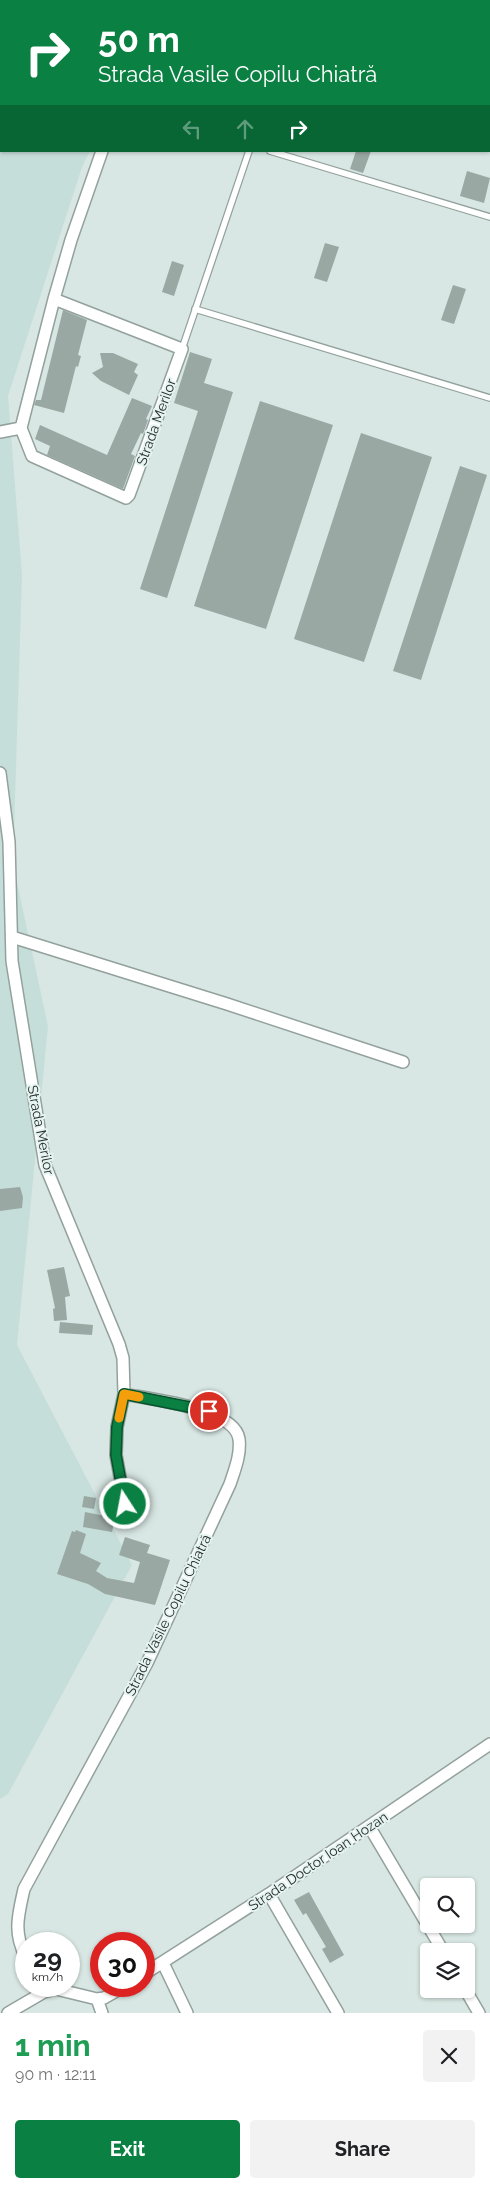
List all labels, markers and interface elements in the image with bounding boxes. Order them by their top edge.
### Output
text: 50 m [98,19,180,60]
icon: right [15,20,80,85]
text: Strada Vasile Copilu Chiatră [98,61,377,87]
icon: left [178,115,206,143]
icon: ahead [231,115,259,143]
icon: right [284,115,312,143]
street label: Strada Merilor [133,376,179,467]
street label: Strada Merilor [24,1084,58,1176]
pin [188,1390,230,1432]
icon: arrive [195,1397,223,1425]
position arrow [98,1477,150,1529]
street label: Strada Vasile Copilu Chiatră [122,1532,214,1698]
street label: Strada Doctor Ioan Hozan [245,1808,391,1914]
map controls [420,1878,475,1998]
button: search [420,1878,475,1933]
speed limit sign: 30 [90,1932,155,1997]
text: 29 [33,1943,62,1973]
button: layers [420,1943,475,1998]
text: km/h [32,1970,63,1984]
text: 1 min [15,2028,91,2063]
button: close [423,2030,475,2082]
text: 90 m · 12:11 [15,2065,96,2084]
button: Exit [15,2120,240,2178]
button: Share [250,2120,475,2178]

